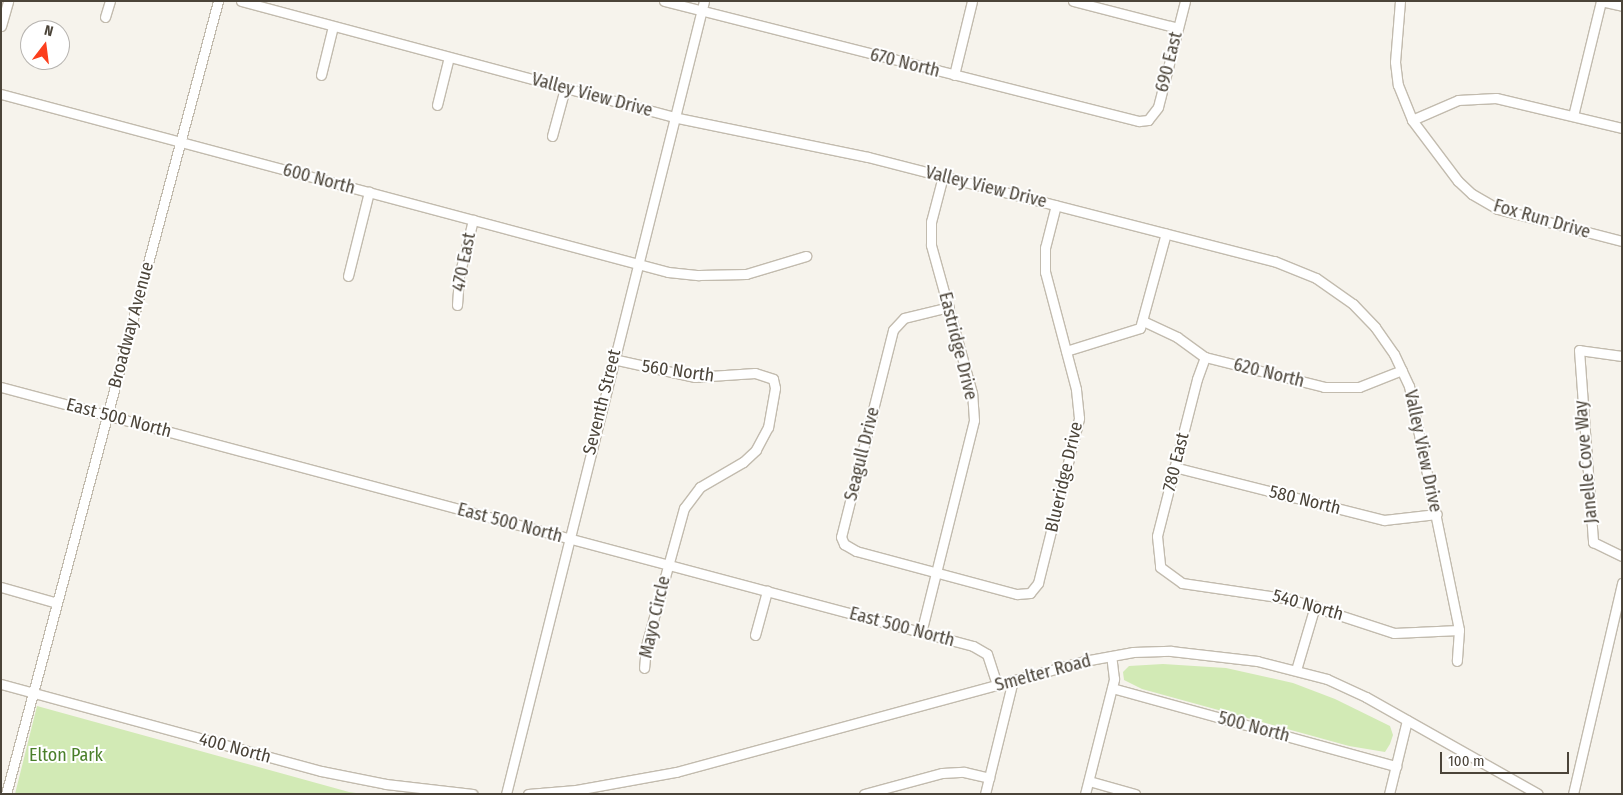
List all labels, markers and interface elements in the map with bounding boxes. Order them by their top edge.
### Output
north arrow [20,20,70,70]
text: N [42,22,55,40]
street label: 690 East [1151,30,1187,94]
street label: 670 North [868,44,942,82]
street label: Valley View Drive [529,68,655,122]
street label: 600 North [280,159,358,199]
street label: Valley View Drive [923,161,1049,213]
street label: Fox Run Drive [1491,195,1593,243]
street label: 470 East [448,231,480,293]
street label: Broadway Avenue [104,259,158,391]
street label: Eastridge Drive [934,290,982,402]
street label: Seventh Street [578,347,626,457]
street label: 620 North [1231,354,1307,392]
street label: 560 North [640,355,716,387]
street label: Valley View Drive [1400,388,1446,514]
street label: East 500 North [64,394,174,442]
street label: Janelle Cove Way [1570,400,1602,524]
street label: Seagull Drive [840,405,884,503]
street label: Blueridge Drive [1041,420,1087,534]
street label: 780 East [1158,430,1194,494]
street label: 580 North [1267,481,1343,519]
street label: East 500 North [455,499,565,547]
street label: Mayo Circle [635,574,675,660]
street label: 540 North [1270,585,1346,625]
street label: East 500 North [847,603,957,651]
street label: Smelter Road [993,650,1093,696]
street label: 500 North [1216,707,1292,747]
street label: 400 North [197,728,273,768]
scale bar [1443,742,1572,774]
park label: Elton Park [29,744,103,766]
text: 100 m [1448,752,1485,770]

